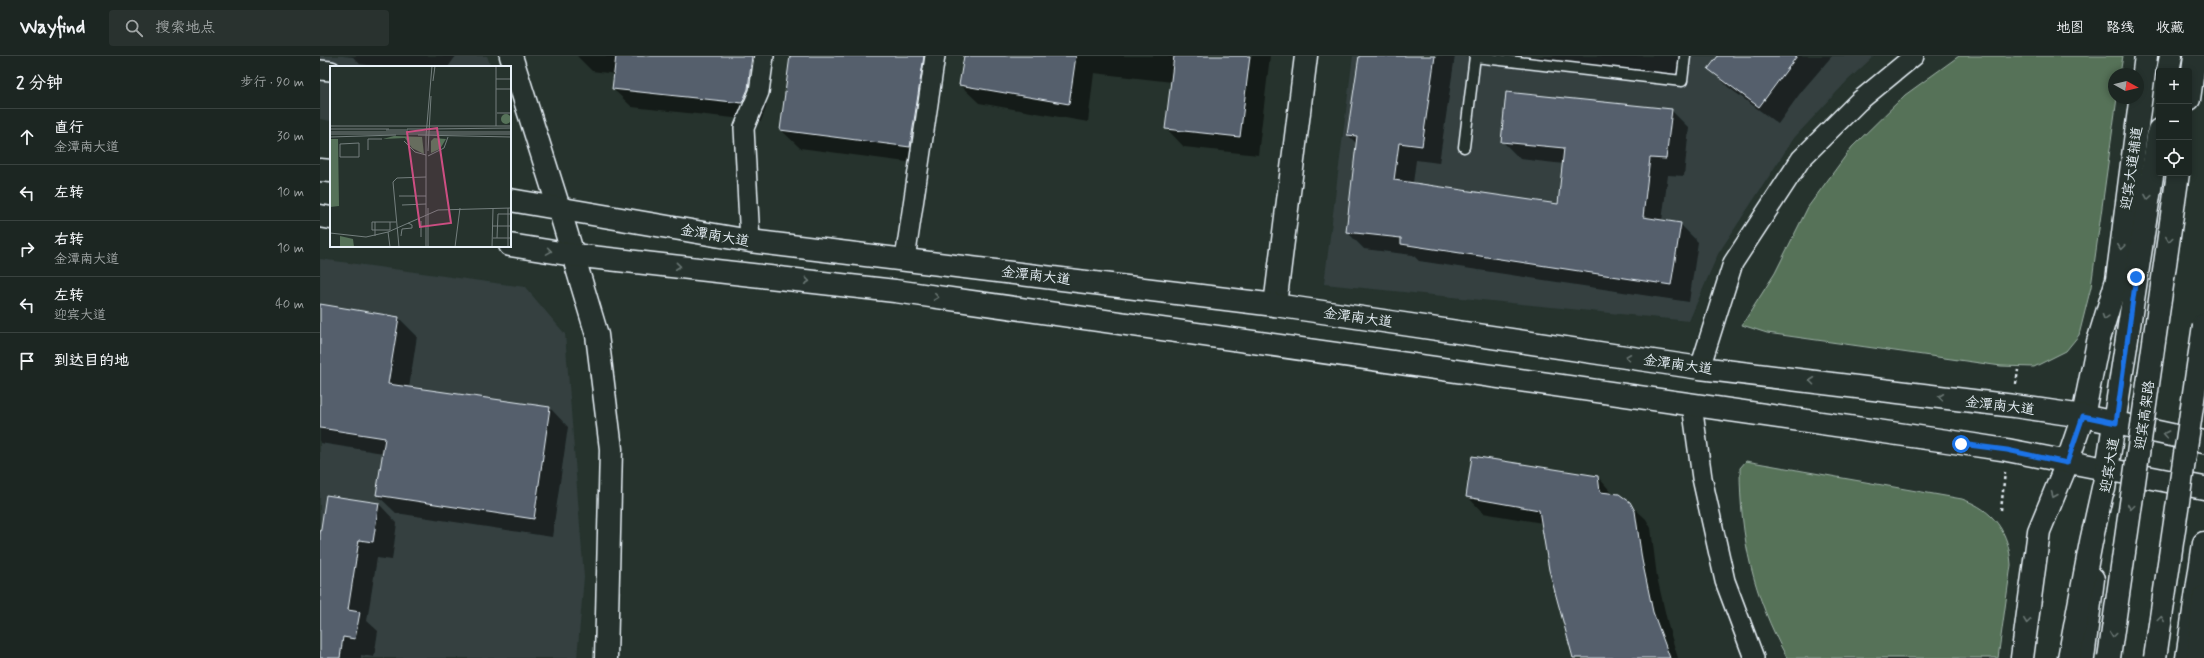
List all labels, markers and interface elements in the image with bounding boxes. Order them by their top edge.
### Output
search box [109,10,389,46]
text: Wayfind [20,15,85,40]
icon: search [123,17,145,39]
text: 搜索地点 [155,18,215,38]
text: 地图 [2056,19,2084,37]
text: 路线 [2106,19,2134,37]
text: 收藏 [2156,19,2184,37]
inset map [330,66,511,247]
north arrow [2108,68,2144,104]
map controls [2156,68,2192,176]
button: + [2156,68,2192,104]
text: 2 分钟 [16,72,63,94]
text: 步行 · 90 m [240,74,304,91]
button: − [2156,104,2192,140]
text: 直行 [54,118,84,138]
street label: 迎宾大道辅道 [2117,125,2147,211]
icon: ahead [16,126,38,148]
text: 30 m [277,128,304,145]
text: 金潭南大道 [54,139,119,156]
button: locate [2156,140,2192,176]
icon: left [16,182,38,204]
text: 左转 [54,183,84,203]
text: 10 m [277,184,304,201]
one-way arrow [2145,193,2153,200]
street label: 金潭南大道 [679,221,751,251]
text: 右转 [54,230,84,250]
one-way arrow [2165,236,2174,242]
icon: right [16,238,38,260]
text: 10 m [277,240,304,257]
one-way arrow [2117,244,2126,250]
one-way arrow [545,246,552,255]
text: 金潭南大道 [54,251,119,268]
one-way arrow [675,262,681,271]
street label: 金潭南大道 [1000,263,1072,289]
route end [2127,268,2145,286]
one-way arrow [804,276,810,285]
text: 左转 [54,286,84,306]
one-way arrow [933,292,939,301]
icon: left [16,294,38,316]
text: 40 m [275,296,304,313]
street label: 金潭南大道 [1322,304,1394,332]
text: 迎宾大道 [54,307,106,324]
one-way arrow [2101,313,2110,320]
icon: arrive [16,350,38,372]
text: 到达目的地 [54,351,129,371]
street label: 金潭南大道 [1642,351,1714,379]
one-way arrow [1625,353,1631,362]
one-way arrow [1809,377,1815,386]
street label: 迎宾高架路 [2131,379,2159,451]
one-way arrow [1938,393,1944,402]
street label: 金潭南大道 [1964,393,2036,419]
one-way arrow [2163,430,2169,438]
route start [1952,435,1970,453]
street label: 迎宾大道 [2097,436,2123,494]
one-way arrow [2050,492,2058,499]
one-way arrow [2127,504,2136,510]
one-way arrow [2156,616,2165,622]
one-way arrow [2023,618,2032,624]
one-way arrow [2109,632,2118,638]

